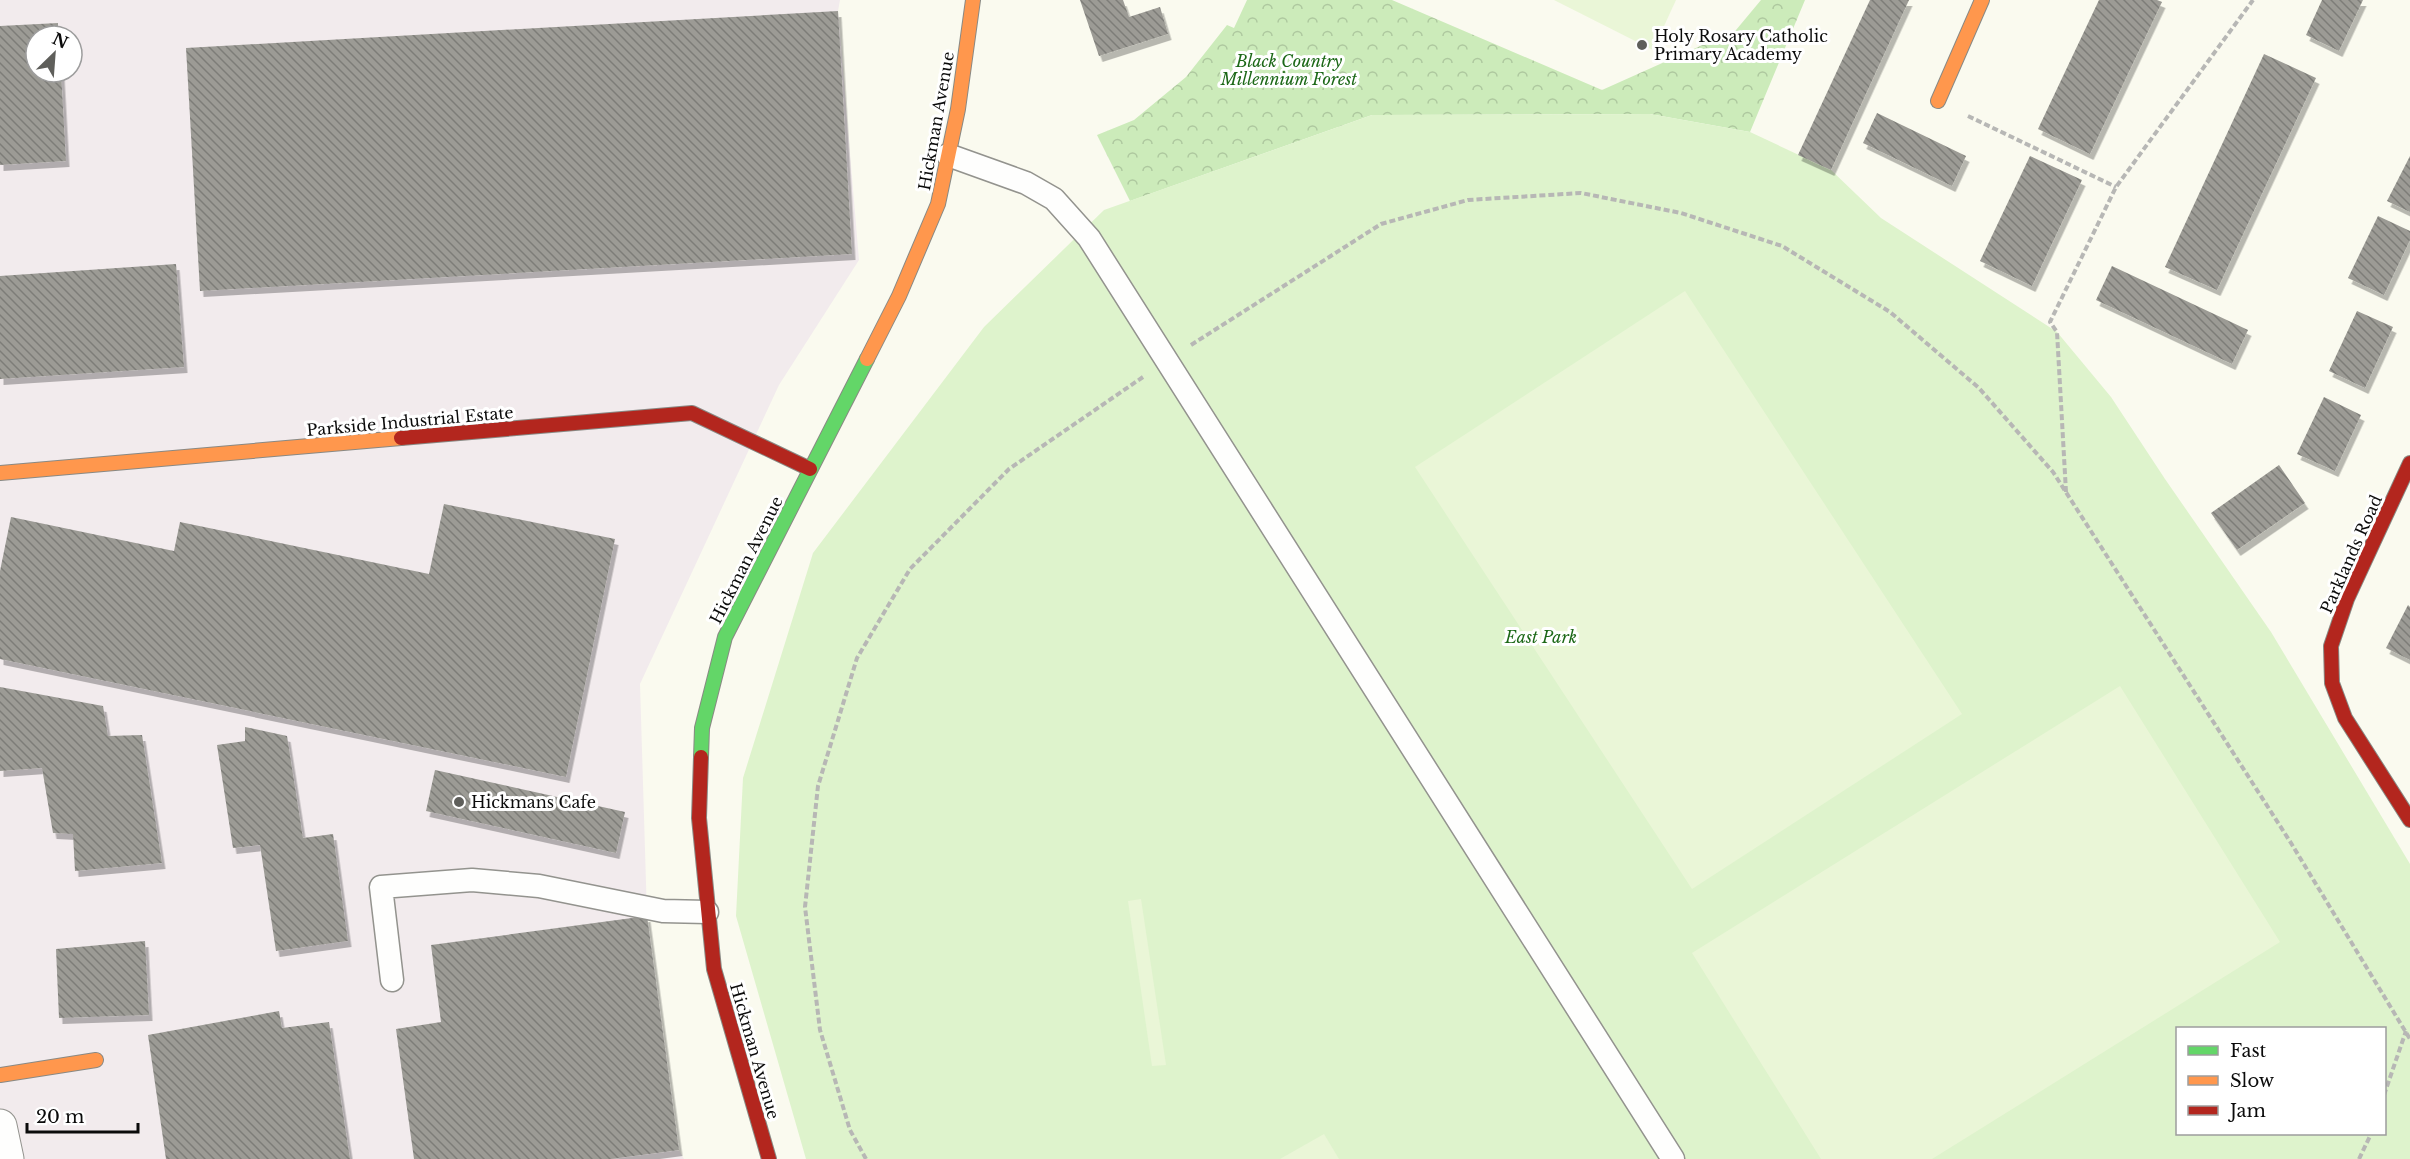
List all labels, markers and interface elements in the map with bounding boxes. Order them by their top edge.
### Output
north arrow [24,24,84,84]
place label: Holy Rosary Catholic Primary Academy [1654,26,1828,64]
text: N [49,28,71,53]
marker: Holy Rosary Catholic Primary Academy [1635,38,1649,52]
street label: Hickman Avenue [914,50,958,192]
park label: Black Country Millennium Forest [1220,51,1357,89]
street label: Parkside Industrial Estate [306,402,514,440]
street label: Parklands Road [2316,492,2386,616]
street label: Hickman Avenue [705,493,787,627]
park label: East Park [1504,627,1577,647]
place label: Hickmans Cafe [471,792,596,812]
marker: Hickmans Cafe [452,795,466,809]
street label: Hickman Avenue [726,981,784,1121]
legend [2176,1027,2386,1135]
text: Fast [2230,1040,2267,1062]
text: Slow [2230,1070,2275,1092]
scale bar [27,1096,138,1134]
text: Jam [2228,1100,2266,1122]
text: 20 m [36,1106,84,1128]

